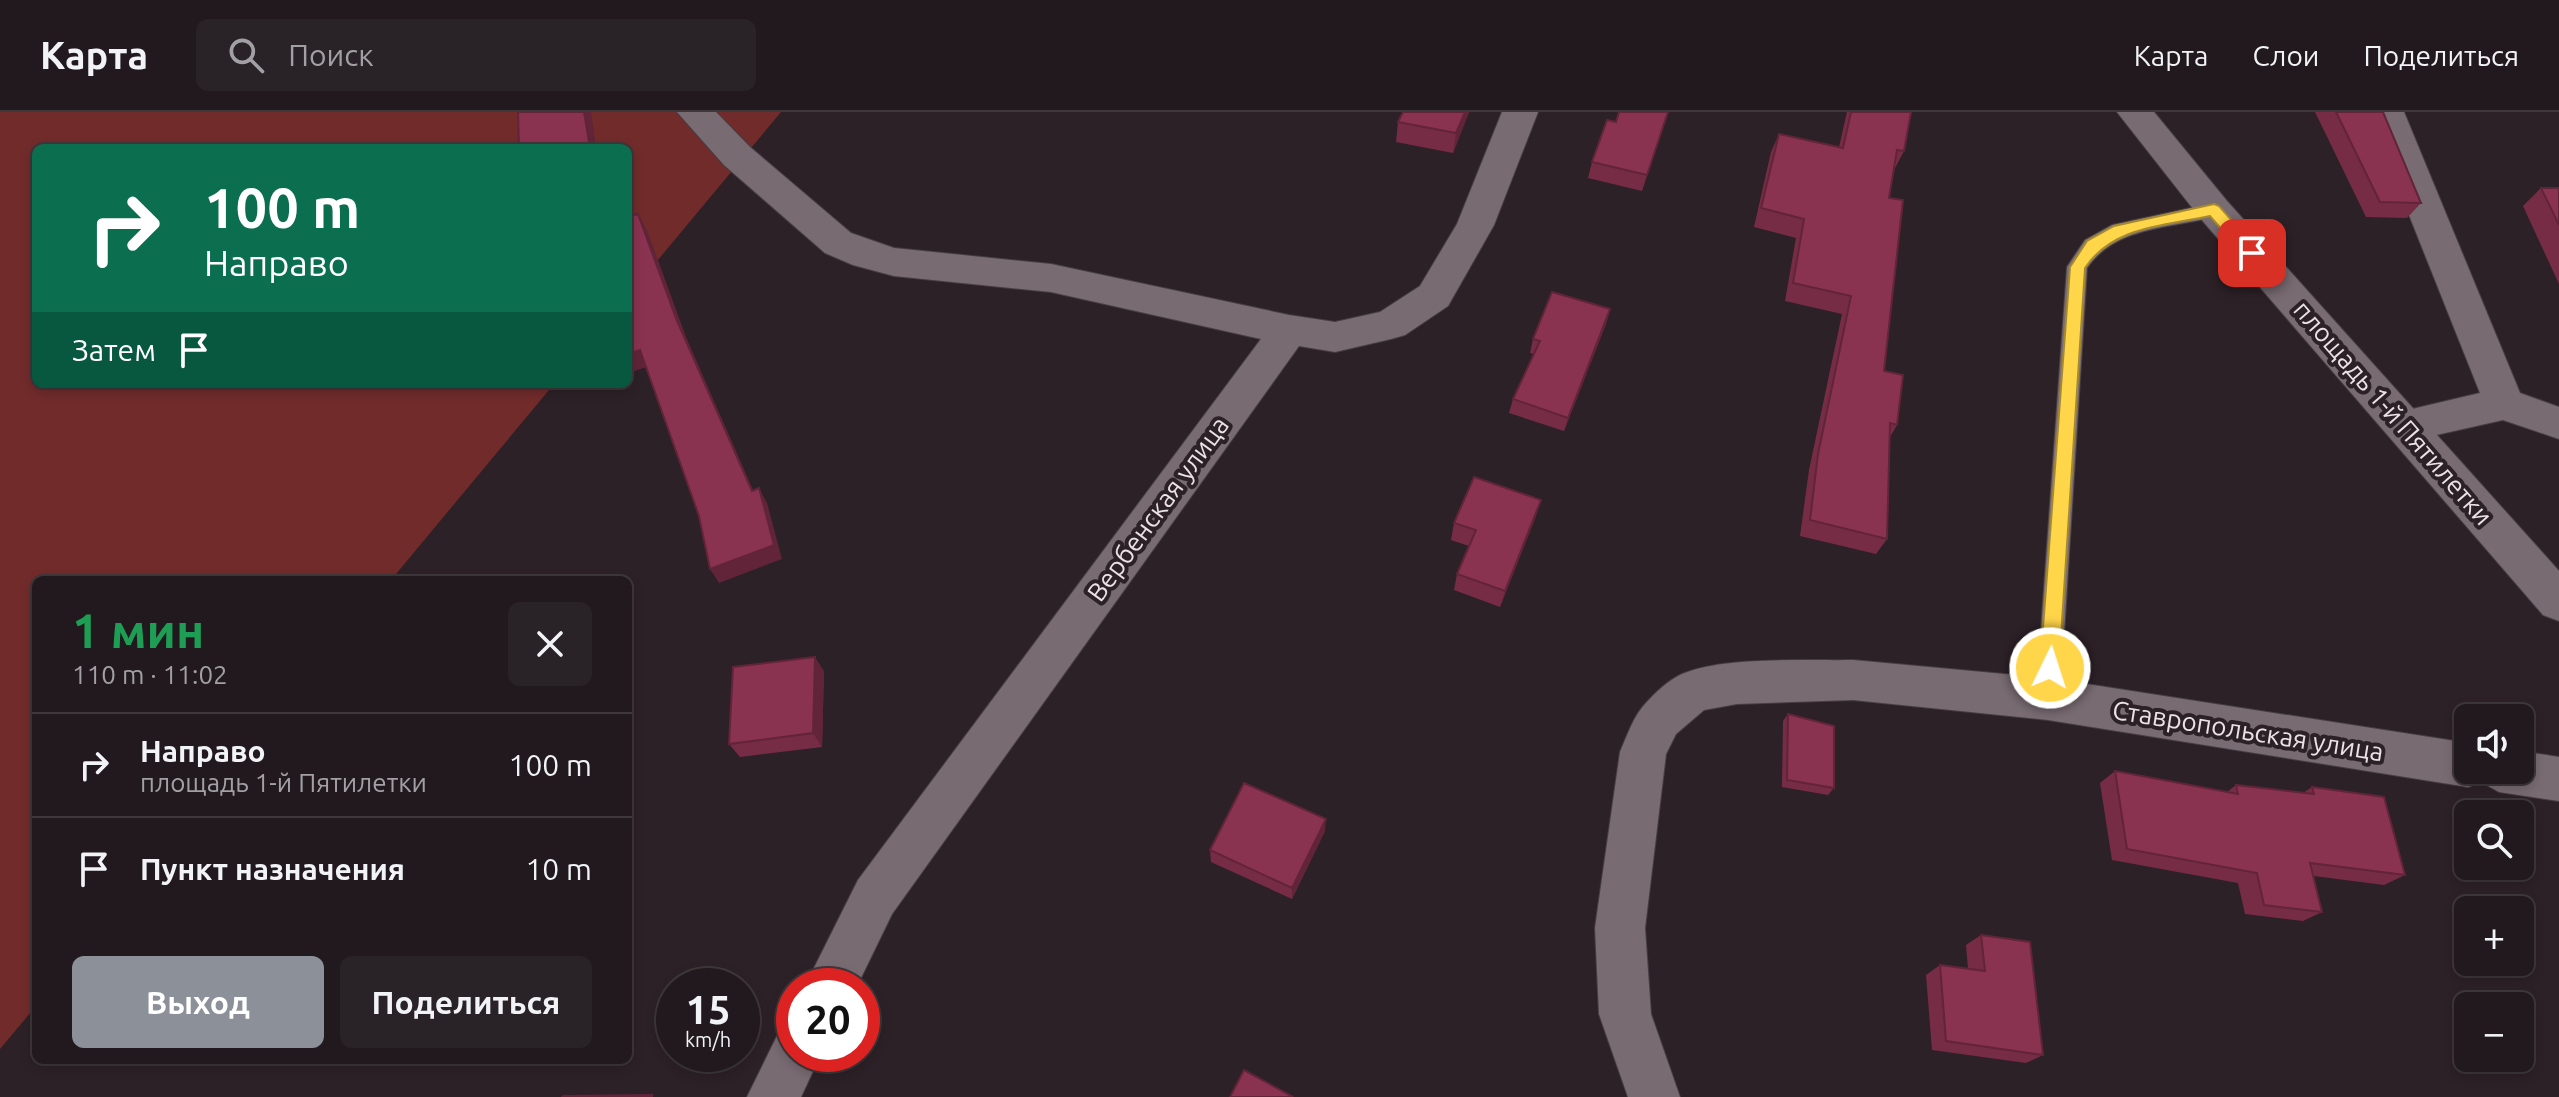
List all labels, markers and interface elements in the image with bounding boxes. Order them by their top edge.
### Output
search box [196,19,756,91]
icon: search [224,33,268,77]
text: Карта [40,34,148,76]
text: Поиск [288,38,374,72]
text: Карта [2134,40,2208,71]
text: Слои [2252,40,2319,71]
text: Поделиться [2363,40,2519,71]
icon: right [72,176,176,280]
text: 100 m [204,176,360,239]
pin [2218,219,2286,287]
icon: arrive [2230,231,2274,275]
text: Направо [204,242,349,283]
street label: площадь 1-й Пятилетки [2288,295,2498,530]
icon: arrive [172,328,216,372]
text: Затем [72,333,156,367]
street label: Вербенская улица [1081,411,1234,607]
button: close [508,602,592,686]
text: 1 мин [72,603,204,657]
position arrow [2008,626,2092,710]
text: 110 m · 11:02 [72,660,228,689]
street label: Ставропольская улица [2111,695,2386,766]
map controls [2454,704,2534,1072]
button: sound [2454,704,2534,784]
text: Направо [140,734,266,768]
icon: right [72,743,116,787]
text: 100 m [508,748,592,782]
text: площадь 1-й Пятилетки [140,768,427,797]
button: search [2454,800,2534,880]
icon: arrive [72,847,116,891]
text: Пункт назначения [140,852,405,886]
text: 10 m [525,852,592,886]
button: + [2454,896,2534,976]
button: Выход [72,956,324,1048]
button: Поделиться [340,956,592,1048]
speed limit sign: 20 [776,968,880,1072]
text: 15 [685,987,731,1032]
button: − [2454,992,2534,1072]
text: km/h [685,1028,731,1051]

